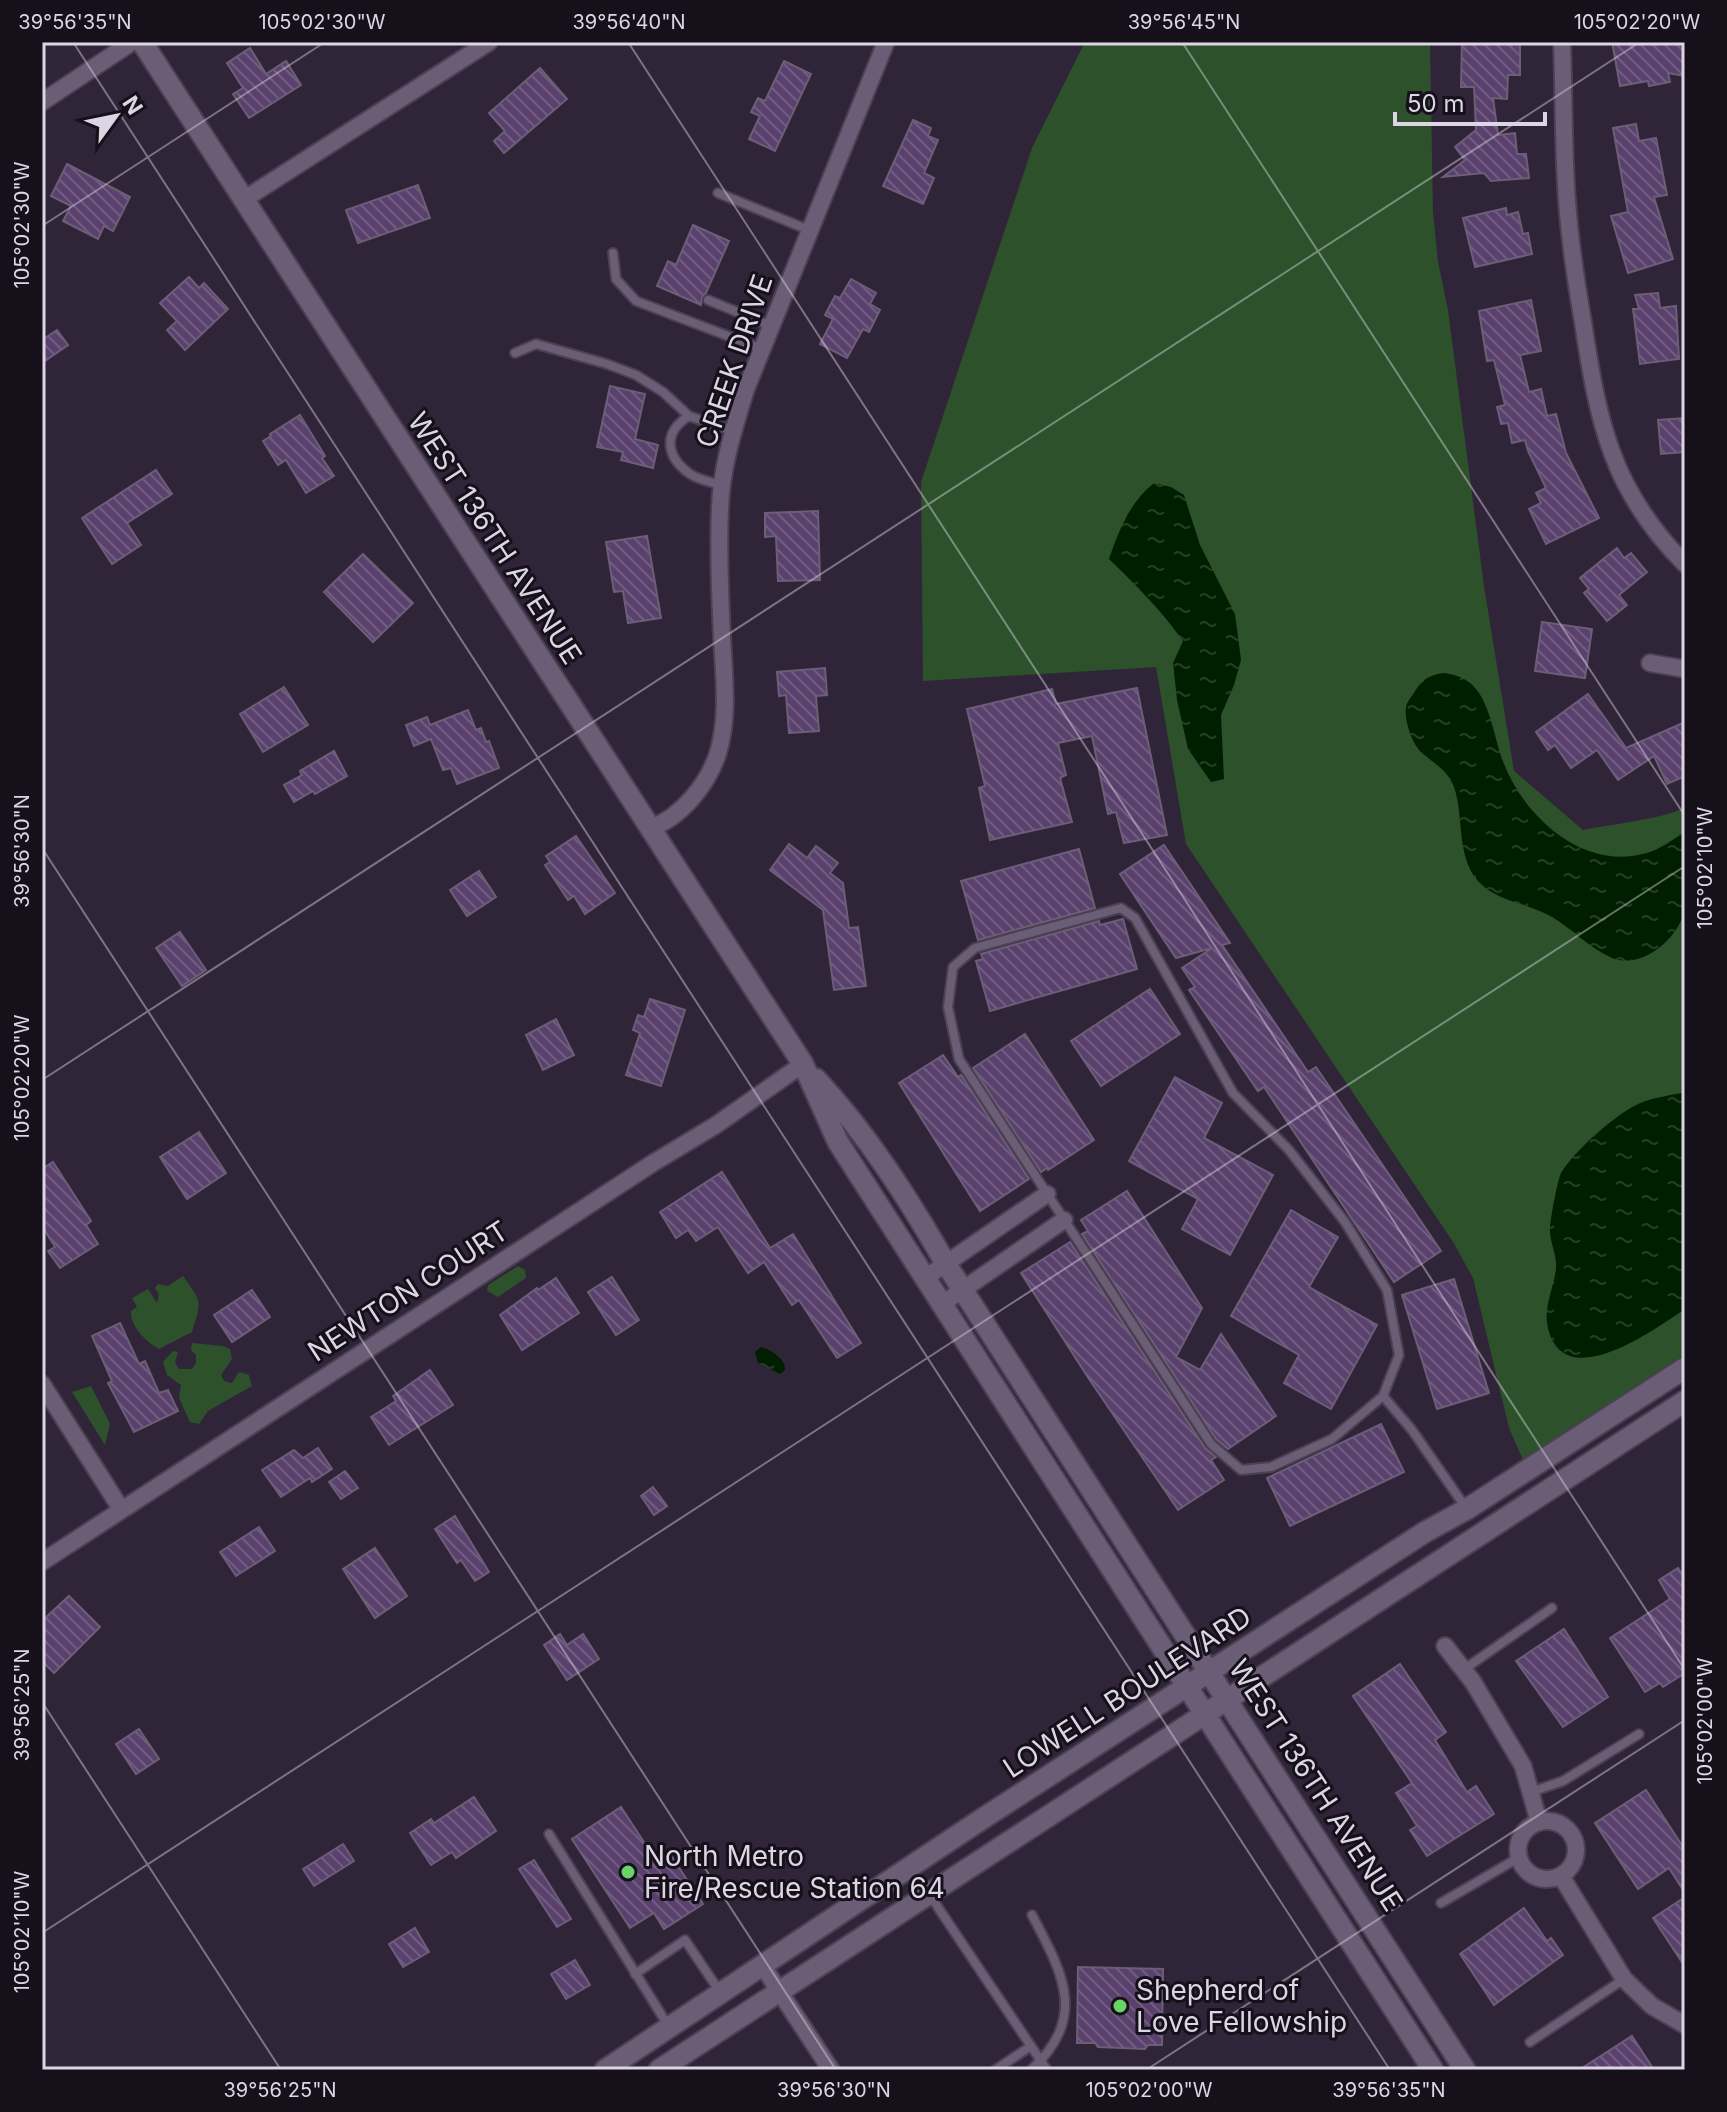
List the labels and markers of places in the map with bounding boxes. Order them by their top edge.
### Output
place label: North Metro Fire/Rescue Station 64 [644,1839,945,1905]
marker: North Metro Fire/Rescue Station 64 [619,1863,637,1881]
place label: Shepherd of Love Fellowship [1136,1973,1347,2039]
marker: Shepherd of Love Fellowship [1111,1997,1129,2015]

